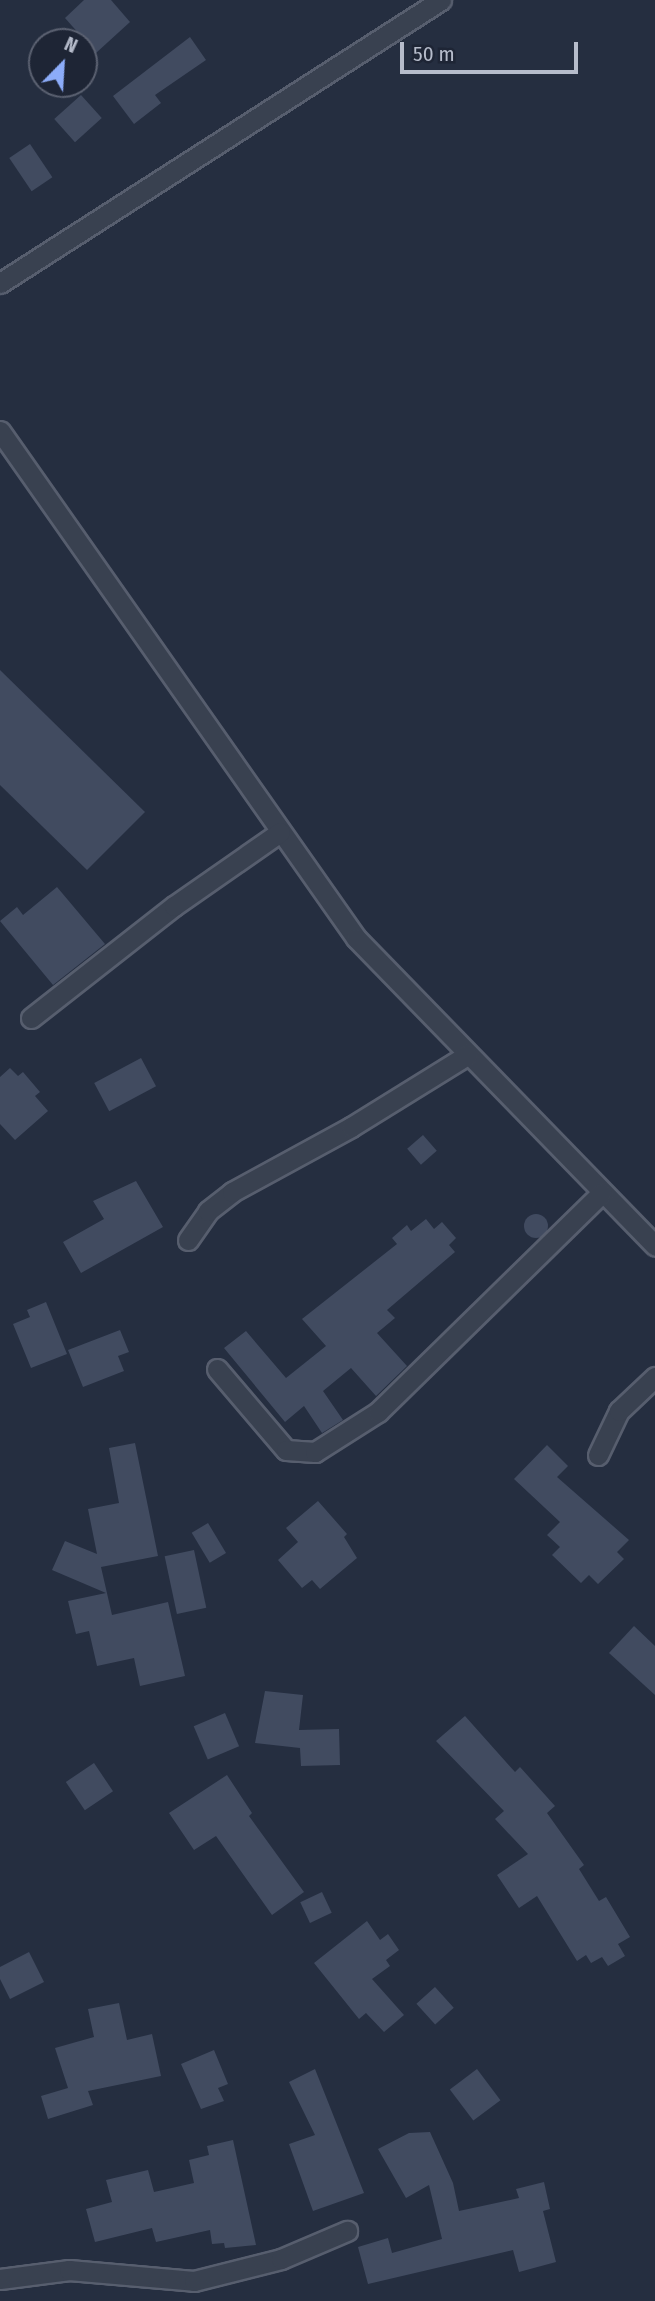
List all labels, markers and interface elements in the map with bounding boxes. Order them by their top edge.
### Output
north arrow [28,28,98,98]
scale bar [403,28,582,72]
text: N [61,32,81,58]
text: 50 m [413,41,455,67]

